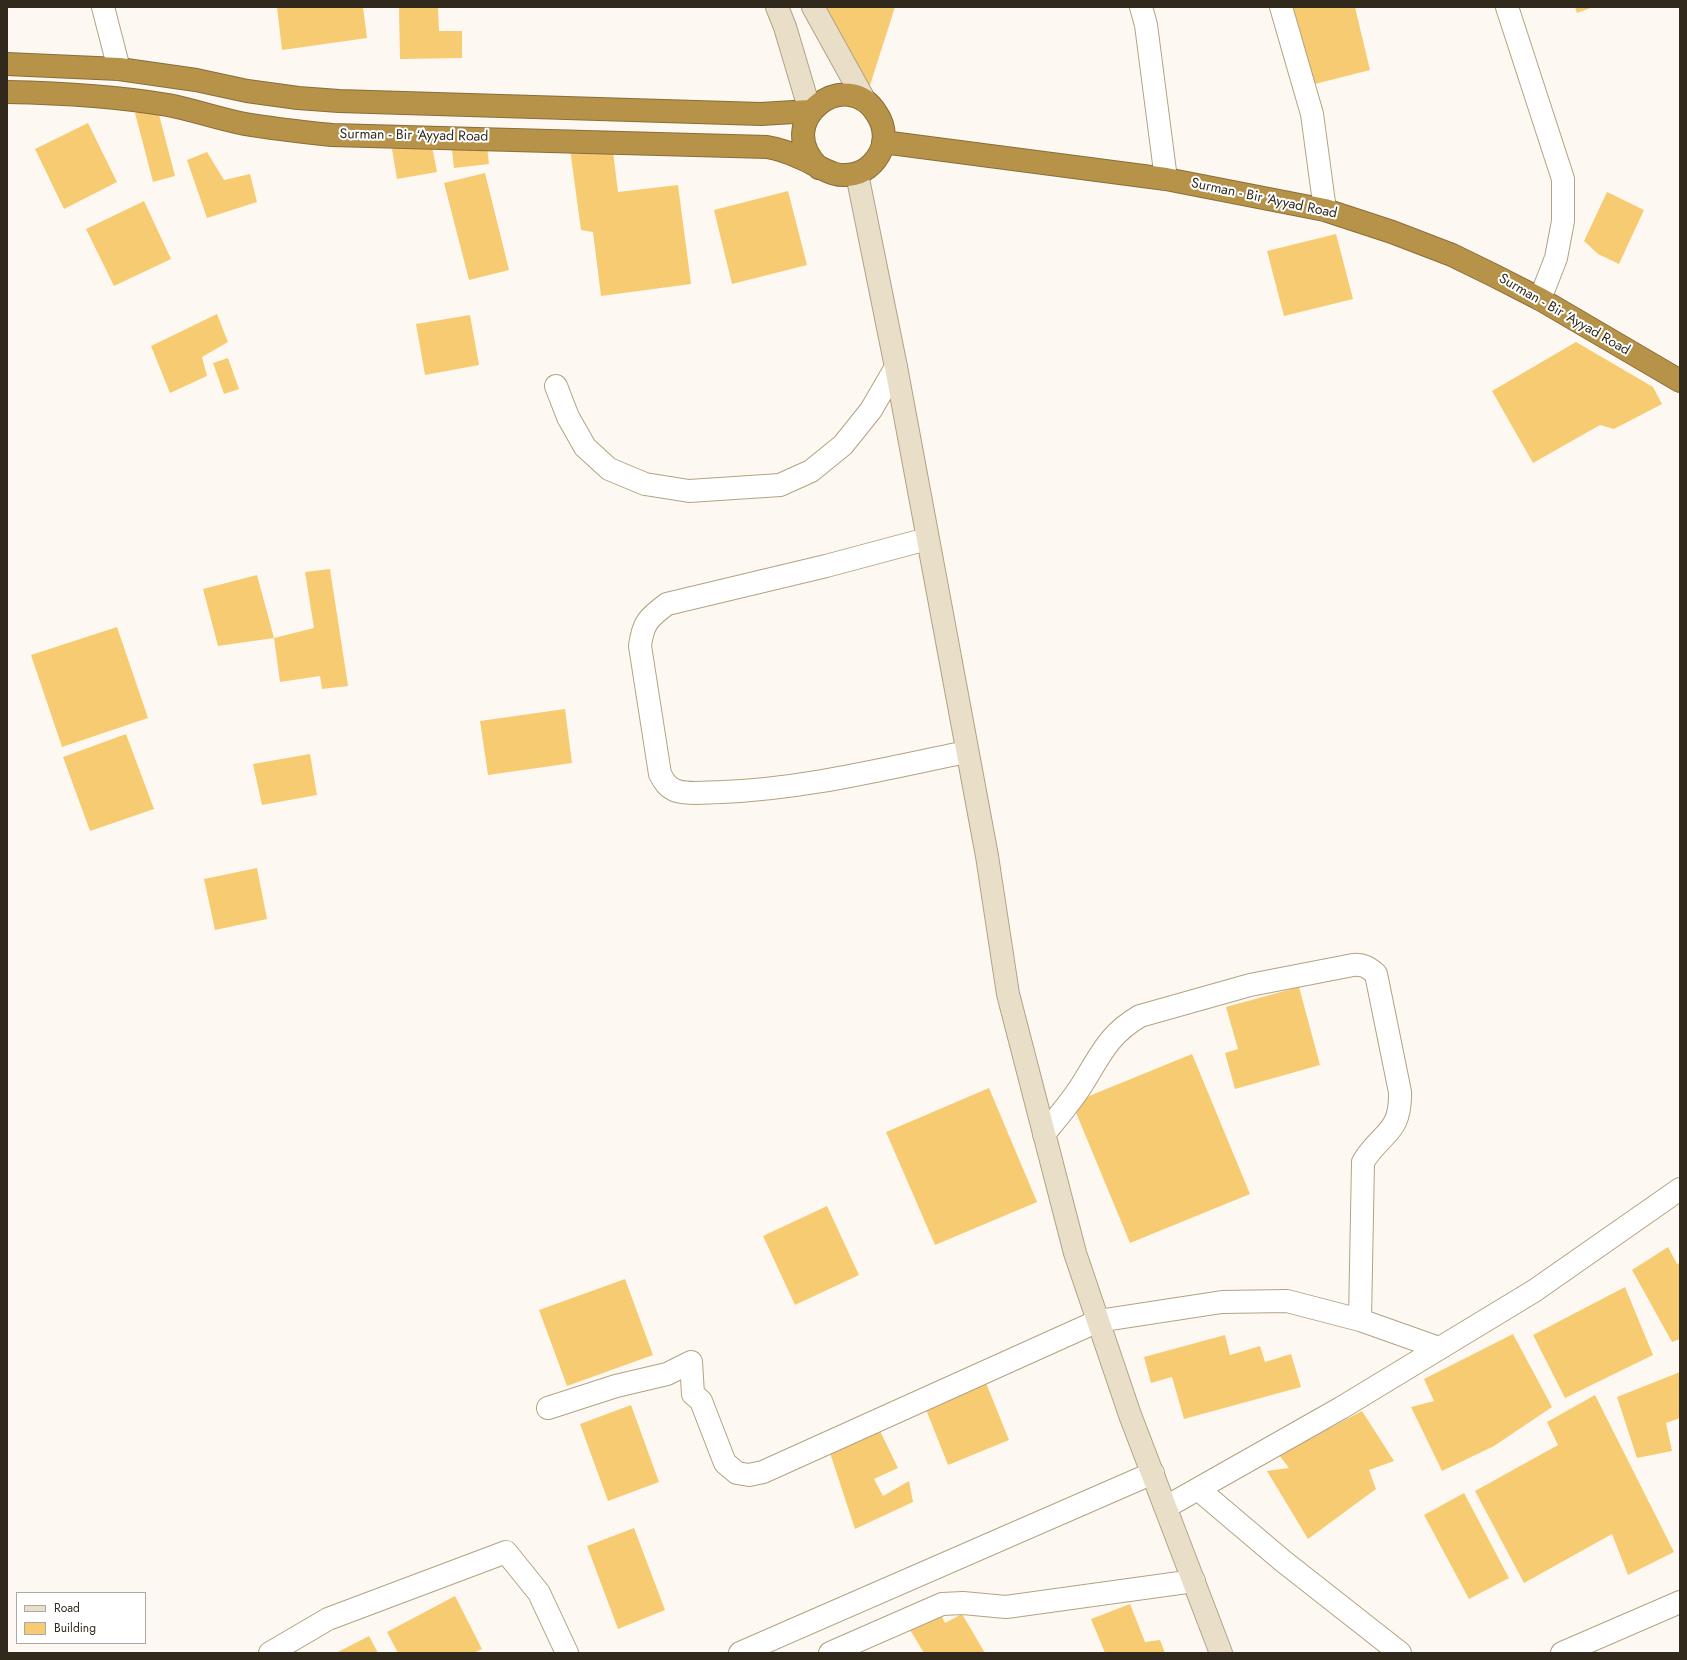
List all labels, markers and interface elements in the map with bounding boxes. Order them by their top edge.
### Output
street label: Surman - Bir ‘Ayyad Road [339,126,489,146]
street label: Surman - Bir ‘Ayyad Road [1189,175,1339,223]
street label: Surman - Bir ‘Ayyad Road [1495,271,1633,359]
legend [16,1592,146,1644]
text: Road [54,1599,80,1617]
text: Building [54,1619,96,1637]

